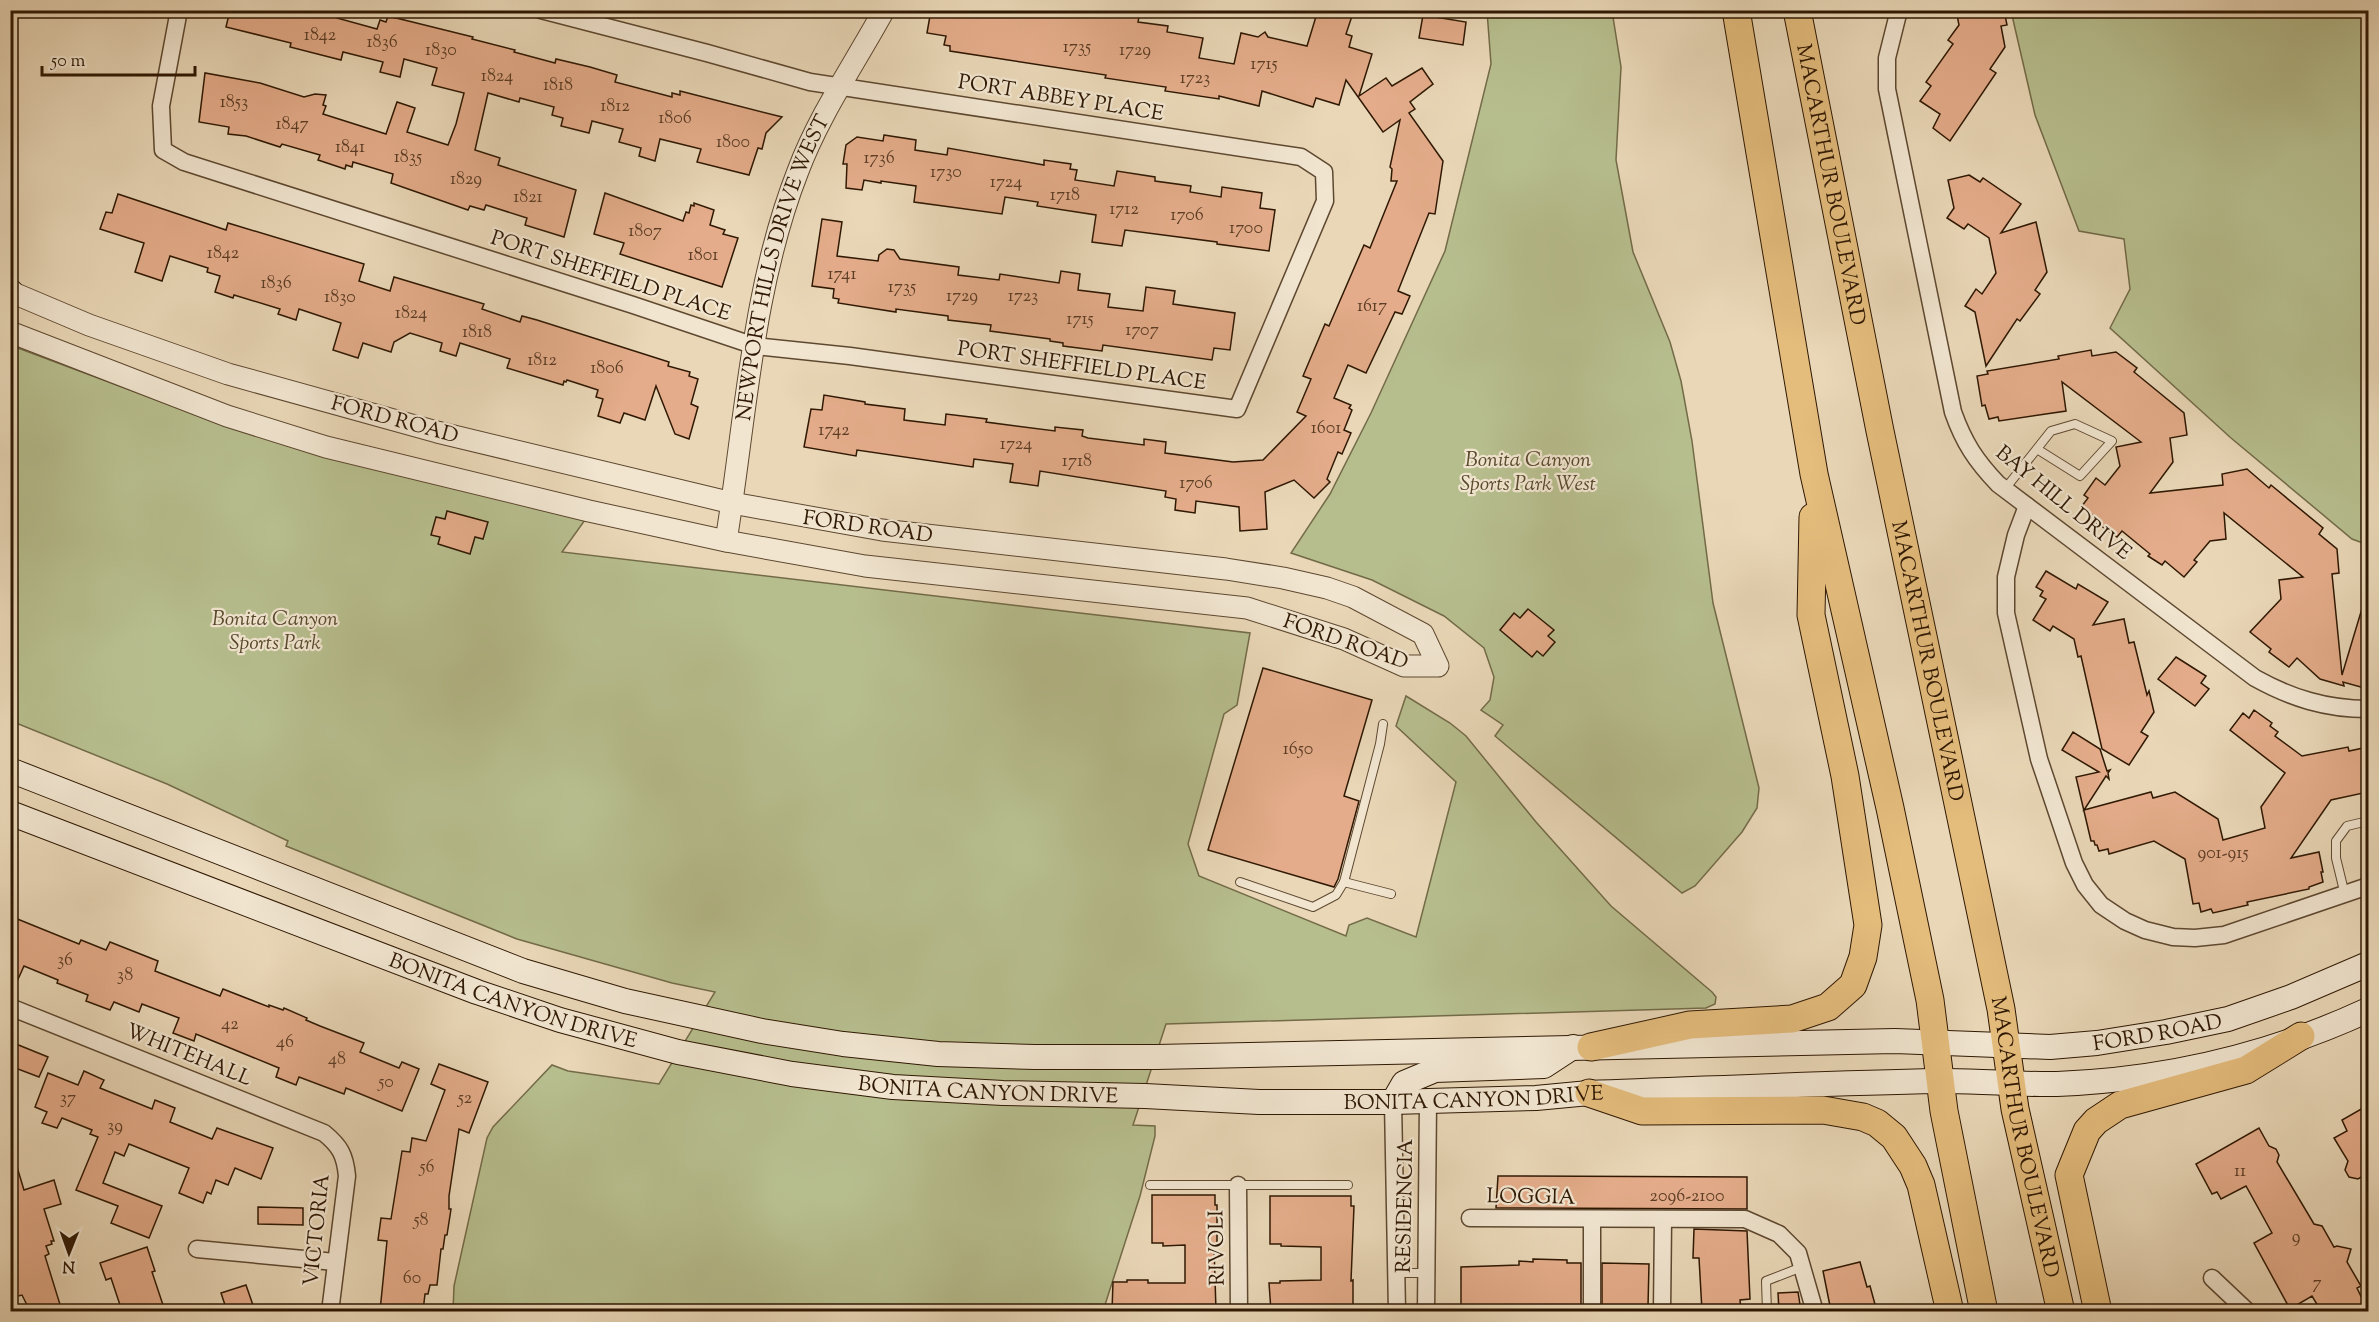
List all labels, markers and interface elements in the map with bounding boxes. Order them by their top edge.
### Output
house number: 1842 [304,23,337,49]
house number: 1836 [366,30,398,56]
house number: 1735 [1063,35,1091,61]
house number: 1830 [425,38,457,64]
house number: 1729 [1119,38,1151,64]
scale bar [42,39,195,77]
street label: MACARTHUR BOULEVARD [1787,42,1872,328]
text: 50 m [50,49,86,75]
house number: 1715 [1250,52,1278,78]
house number: 1824 [481,64,513,90]
house number: 1723 [1180,66,1210,92]
street label: PORT ABBEY PLACE [956,68,1166,130]
house number: 1818 [543,73,573,99]
house number: 1853 [220,90,248,116]
house number: 1812 [600,94,630,120]
house number: 1806 [658,106,692,132]
street label: NEWPORT HILLS DRIVE WEST [730,110,838,423]
house number: 1847 [275,112,309,138]
house number: 1800 [716,130,750,156]
house number: 1841 [335,135,365,161]
house number: 1835 [394,145,422,171]
house number: 1736 [863,146,895,172]
house number: 1730 [930,160,962,186]
house number: 1829 [450,167,482,193]
house number: 1724 [990,170,1022,196]
house number: 1718 [1050,183,1080,209]
house number: 1821 [513,185,543,211]
house number: 1712 [1109,197,1139,223]
house number: 1706 [1170,203,1204,229]
house number: 1700 [1229,216,1263,242]
house number: 1807 [628,219,662,245]
street label: PORT SHEFFIELD PLACE [486,224,735,330]
house number: 1842 [207,241,240,267]
house number: 1801 [688,243,718,269]
house number: 1741 [827,262,857,288]
house number: 1836 [260,271,292,297]
house number: 1735 [888,275,916,301]
house number: 1729 [946,284,978,310]
house number: 1723 [1008,284,1038,310]
house number: 1830 [324,285,356,311]
house number: 1617 [1357,294,1387,320]
house number: 1824 [395,301,427,327]
house number: 1715 [1066,307,1094,333]
house number: 1707 [1125,318,1159,344]
house number: 1818 [462,320,492,346]
street label: PORT SHEFFIELD PLACE [955,335,1208,399]
house number: 1812 [527,348,557,374]
house number: 1806 [590,356,624,382]
street label: FORD ROAD [327,390,462,452]
house number: 1601 [1311,416,1341,442]
house number: 1742 [818,418,850,444]
house number: 1724 [1000,432,1032,458]
street label: BAY HILL DRIVE [1988,439,2138,568]
park label: Bonita Canyon Sports Park West [1460,446,1596,500]
house number: 1718 [1062,449,1092,475]
house number: 1706 [1179,471,1213,497]
street label: FORD ROAD [801,504,935,552]
street label: MACARTHUR BOULEVARD [1882,518,1970,804]
park label: Bonita Canyon Sports Park [212,605,338,659]
street label: FORD ROAD [1279,607,1412,678]
house number: 1650 [1283,737,1313,763]
house number: 901-915 [2197,841,2249,867]
street label: BONITA CANYON DRIVE [384,946,640,1057]
house number: 36 [57,948,73,974]
house number: 38 [117,963,133,989]
street label: MACARTHUR BOULEVARD [1982,994,2066,1281]
street label: FORD ROAD [2091,1008,2225,1060]
house number: 42 [221,1012,239,1038]
street label: WHITEHALL [121,1017,256,1095]
house number: 46 [276,1030,294,1056]
house number: 48 [328,1047,346,1073]
house number: 50 [377,1070,394,1096]
street label: BONITA CANYON DRIVE [856,1070,1119,1112]
street label: BONITA CANYON DRIVE [1344,1079,1604,1119]
house number: 37 [60,1086,76,1112]
house number: 52 [457,1086,473,1112]
house number: 39 [107,1114,123,1140]
street label: RESIDENCIA [1390,1139,1422,1273]
house number: 56 [418,1155,435,1181]
house number: 11 [2234,1159,2246,1185]
street label: VICTORIA [297,1173,339,1288]
street label: LOGGIA [1486,1182,1576,1214]
house number: 2096-2100 [1650,1184,1725,1210]
house number: 58 [412,1208,429,1234]
street label: RIVOLI [1202,1210,1234,1286]
north arrow [39,1223,99,1283]
house number: 9 [2292,1225,2301,1251]
text: N [62,1254,75,1277]
house number: 60 [403,1266,421,1292]
house number: 7 [2312,1271,2322,1297]

